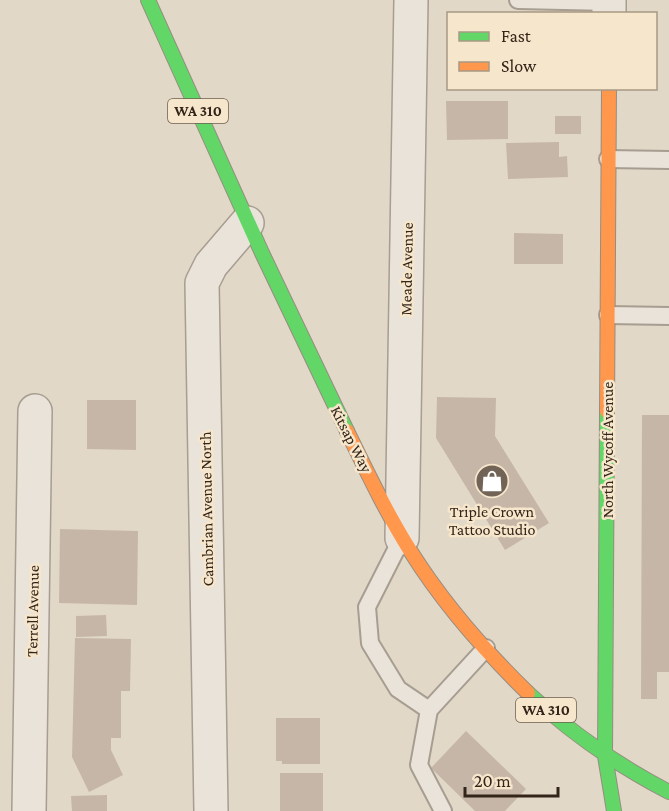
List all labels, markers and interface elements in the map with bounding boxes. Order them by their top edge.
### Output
legend [447,12,657,90]
text: Fast [501,26,532,46]
text: Slow [501,56,537,76]
road number: WA 310 [168,99,228,123]
street label: Meade Avenue [397,222,416,316]
street label: North Wycoff Avenue [599,382,617,518]
street label: Kitsap Way [327,403,376,476]
street label: Cambrian Avenue North [197,431,216,587]
shop icon: Triple Crown Tattoo Studio [474,463,510,499]
place label: Triple Crown Tattoo Studio [449,503,535,538]
street label: Terrell Avenue [23,565,42,657]
road number: WA 310 [516,698,576,722]
scale bar [465,760,558,798]
text: 20 m [474,771,511,791]

